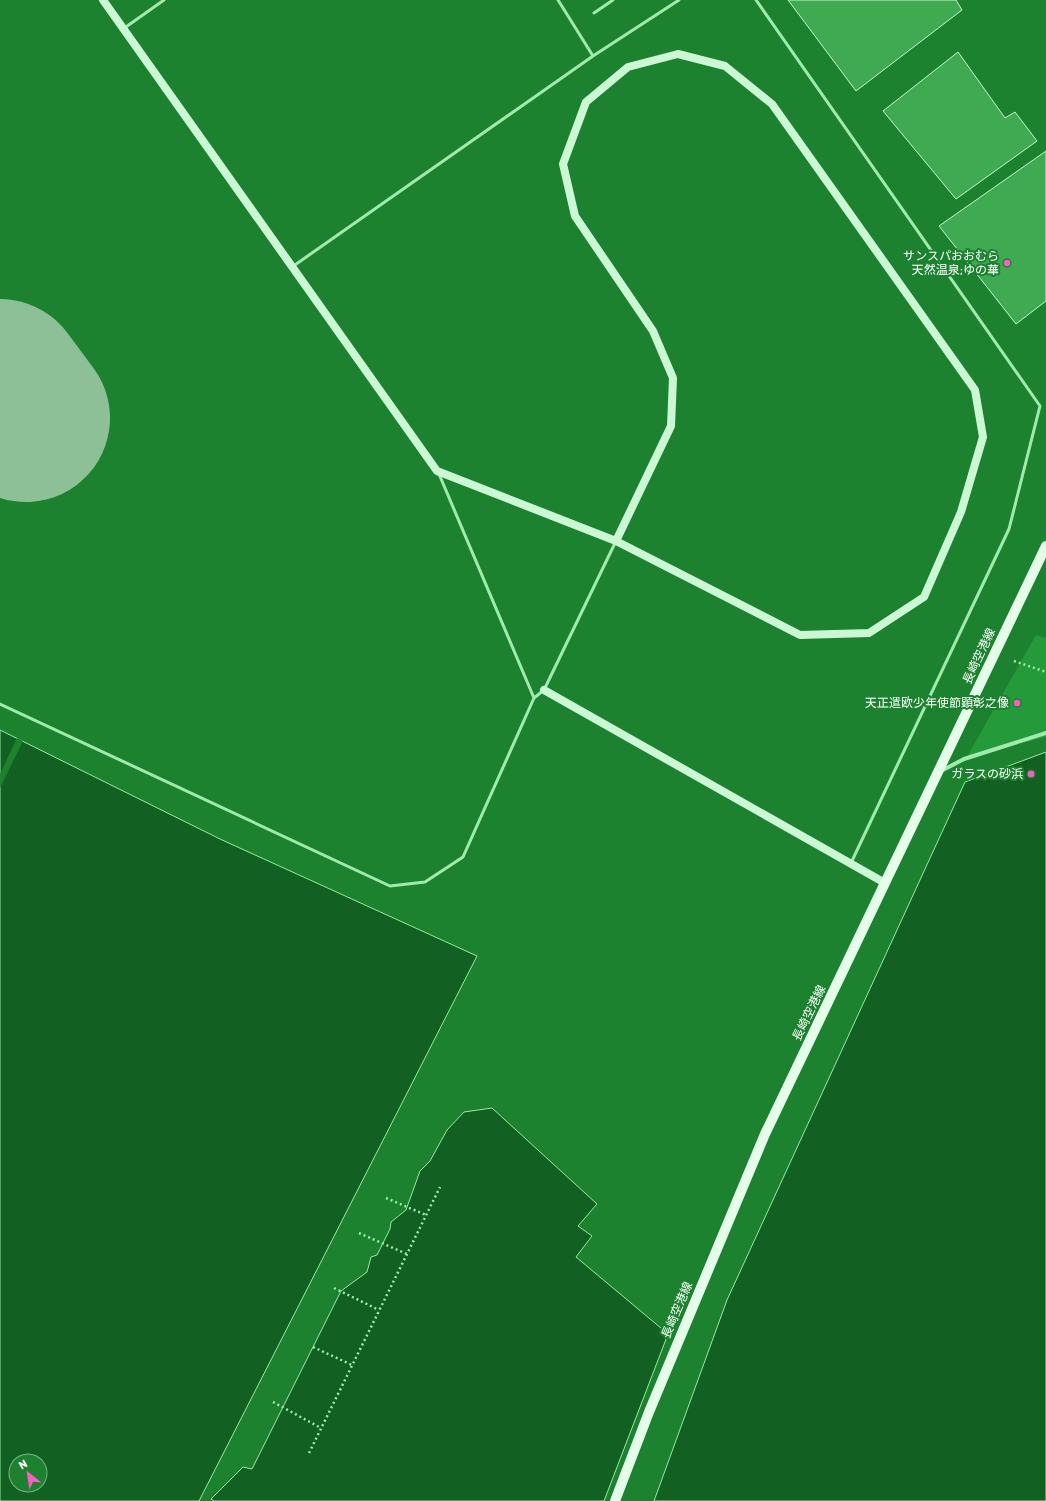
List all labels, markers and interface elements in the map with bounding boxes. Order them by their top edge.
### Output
place label: サンスパおおむら 天然温泉;ゆの華 [903,249,999,277]
marker: サンスパおおむら 天然温泉;ゆの華 [1002,258,1012,268]
street label: 長崎空港線 [960,626,998,686]
place label: 天正遣欧少年使節顕彰之像 [865,696,1009,710]
marker: 天正遣欧少年使節顕彰之像 [1012,698,1022,708]
place label: ガラスの砂浜 [951,767,1023,781]
marker: ガラスの砂浜 [1026,769,1036,779]
street label: 長崎空港線 [790,983,828,1043]
street label: 長崎空港線 [659,1280,695,1340]
north arrow [8,1453,48,1493]
text: N [17,1457,30,1472]

